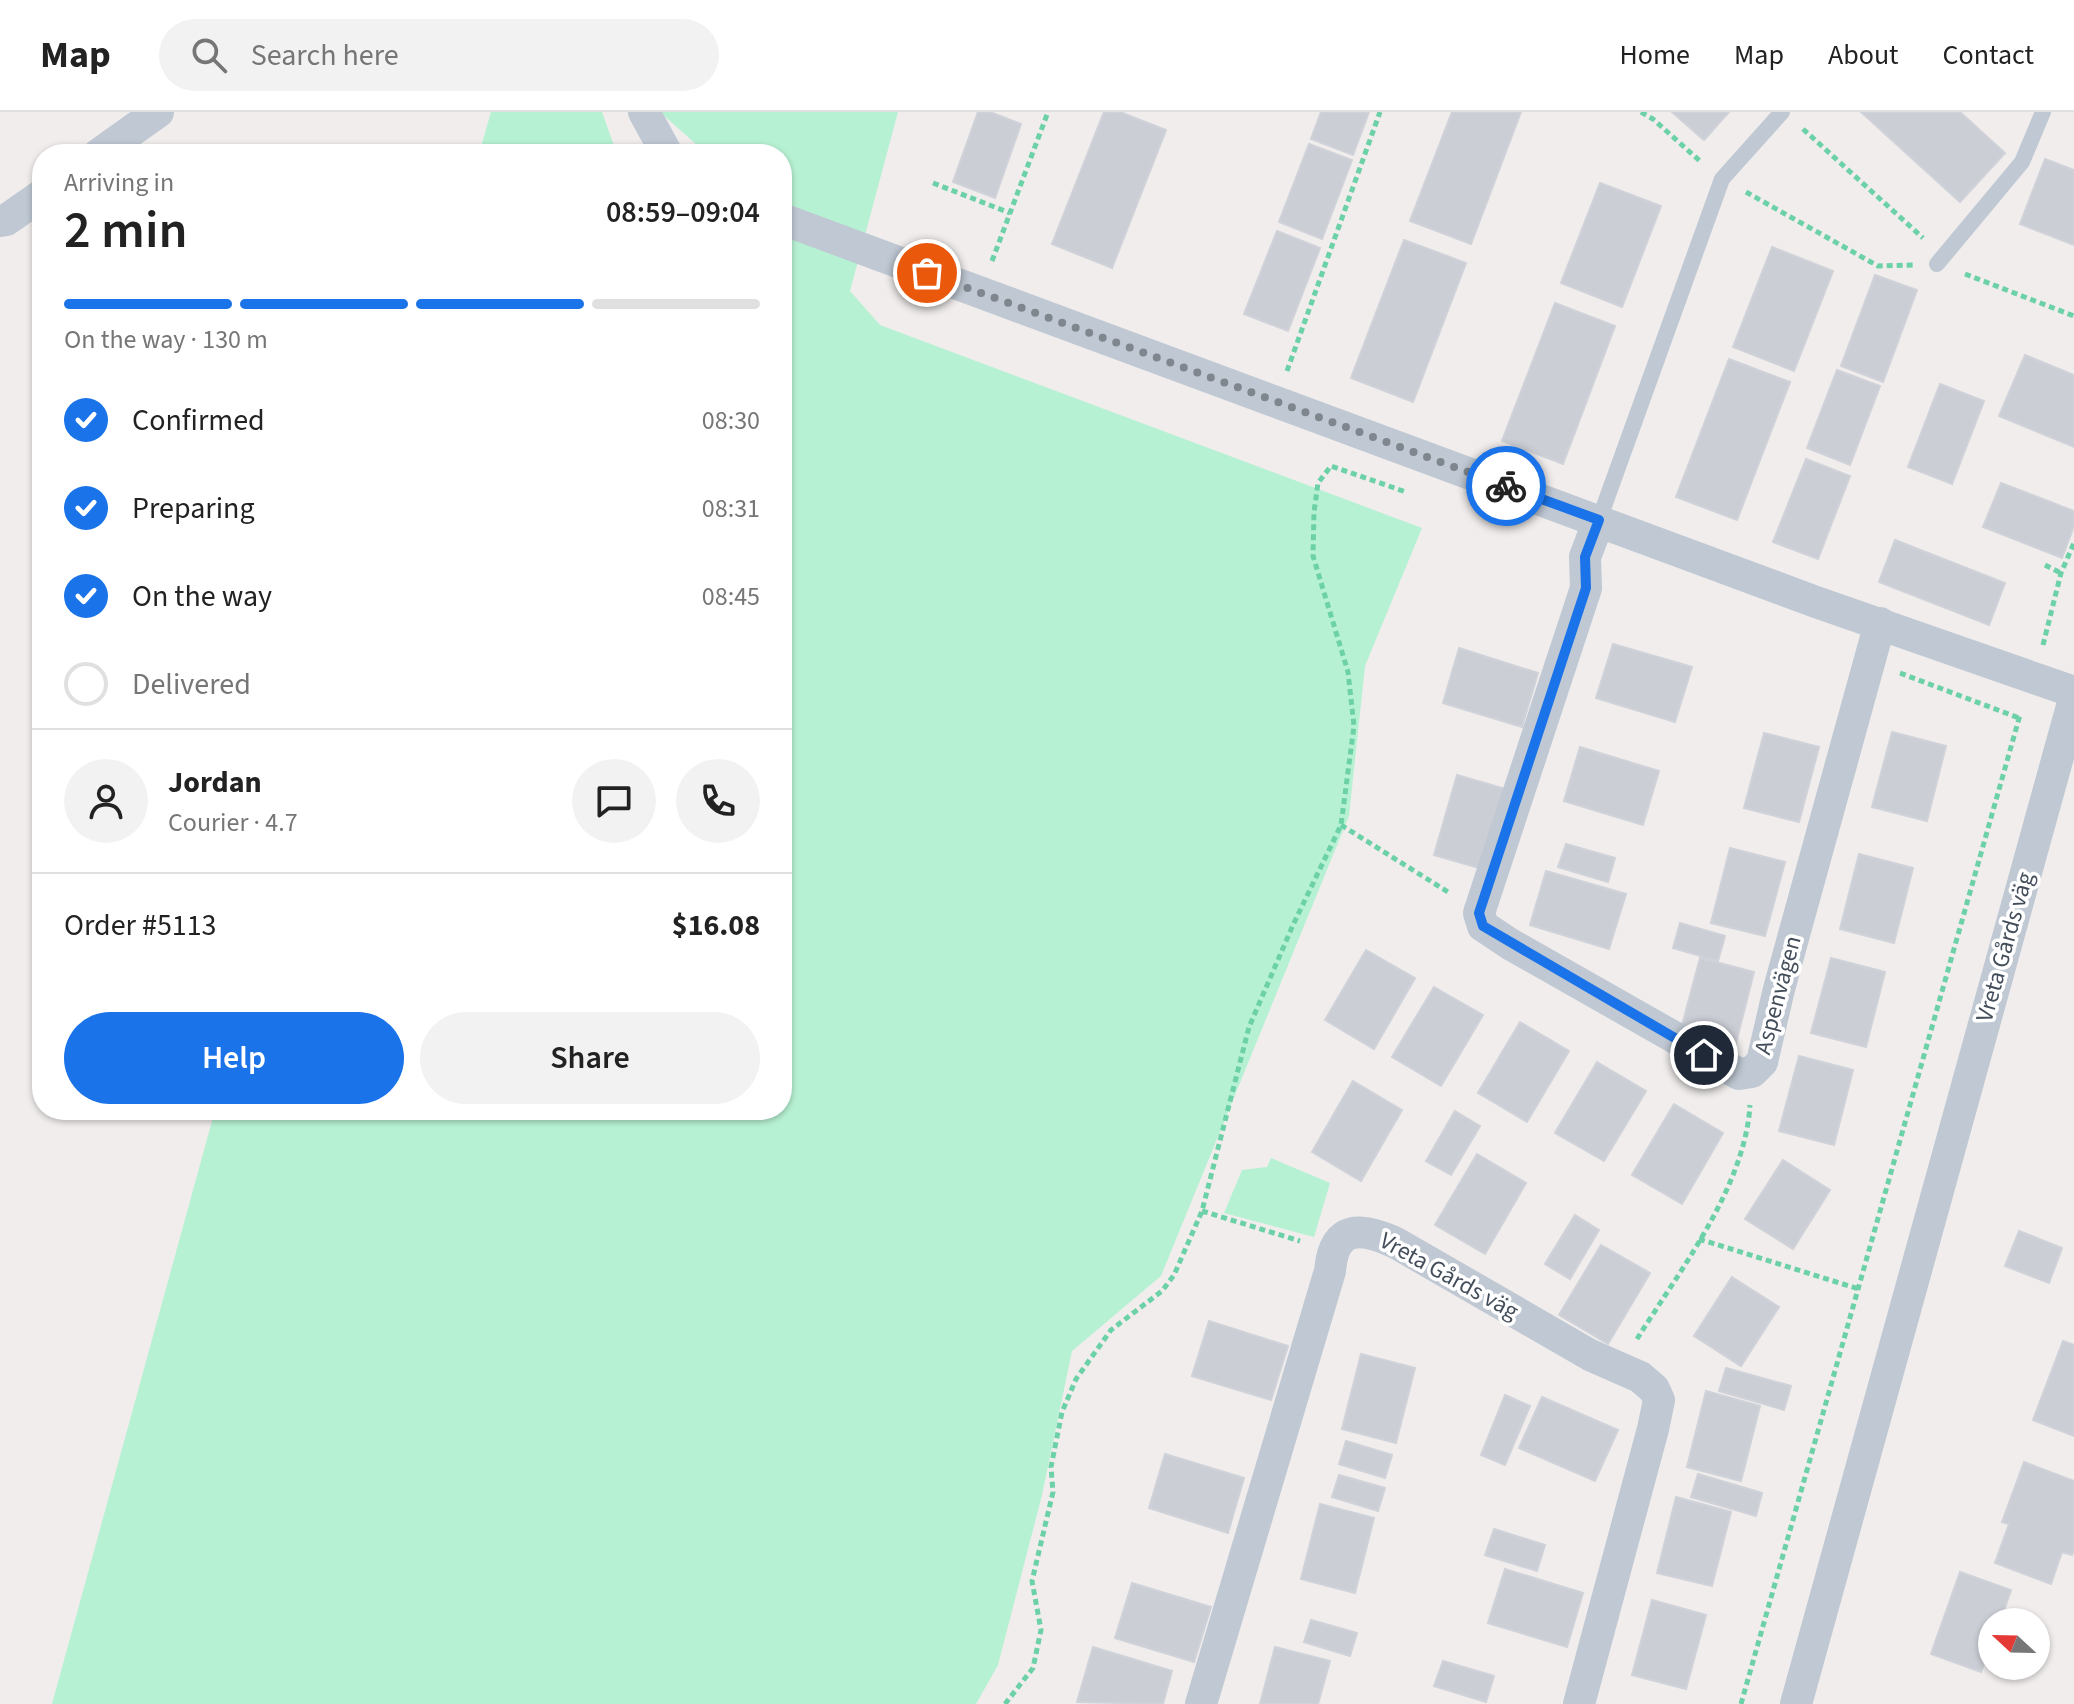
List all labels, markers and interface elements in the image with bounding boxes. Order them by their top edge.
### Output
search box [159,19,719,91]
text: Map [40,28,111,82]
icon: search [187,33,231,77]
text: Search here [251,34,399,77]
text: Home [1619,35,1690,75]
text: Map [1734,35,1784,75]
text: About [1828,35,1899,75]
text: Contact [1943,35,2034,75]
text: Arriving in [64,164,174,201]
text: 08:59–09:04 [606,191,760,234]
text: 2 min [64,194,188,268]
pin [893,239,961,307]
icon: bag [905,251,949,295]
text: On the way · 130 m [64,321,268,358]
icon: check [64,398,108,442]
text: Confirmed [132,399,265,442]
text: 08:30 [702,402,760,439]
courier [1466,446,1546,526]
icon: bike [1484,464,1528,508]
icon: check [64,486,108,530]
text: Preparing [132,487,255,530]
text: 08:31 [702,490,760,527]
icon: check [64,574,108,618]
text: On the way [132,575,272,618]
text: 08:45 [702,578,760,615]
text: Delivered [132,663,251,706]
button: person [64,759,148,843]
button: chat [572,759,656,843]
button: phone [676,759,760,843]
text: Jordan [168,761,262,804]
text: Courier · 4.7 [168,804,298,841]
street label: Vreta Gårds väg [1967,868,2043,1026]
text: Order #5113 [64,904,217,947]
text: $16.08 [672,904,760,947]
street label: Aspenvägen [1745,932,1811,1058]
button: Help [64,1012,404,1104]
button: Share [420,1012,760,1104]
pin [1670,1021,1738,1089]
icon: home [1682,1033,1726,1077]
street label: Vreta Gårds väg [1373,1223,1525,1329]
north arrow [1978,1608,2050,1680]
map controls [1978,1608,2050,1680]

